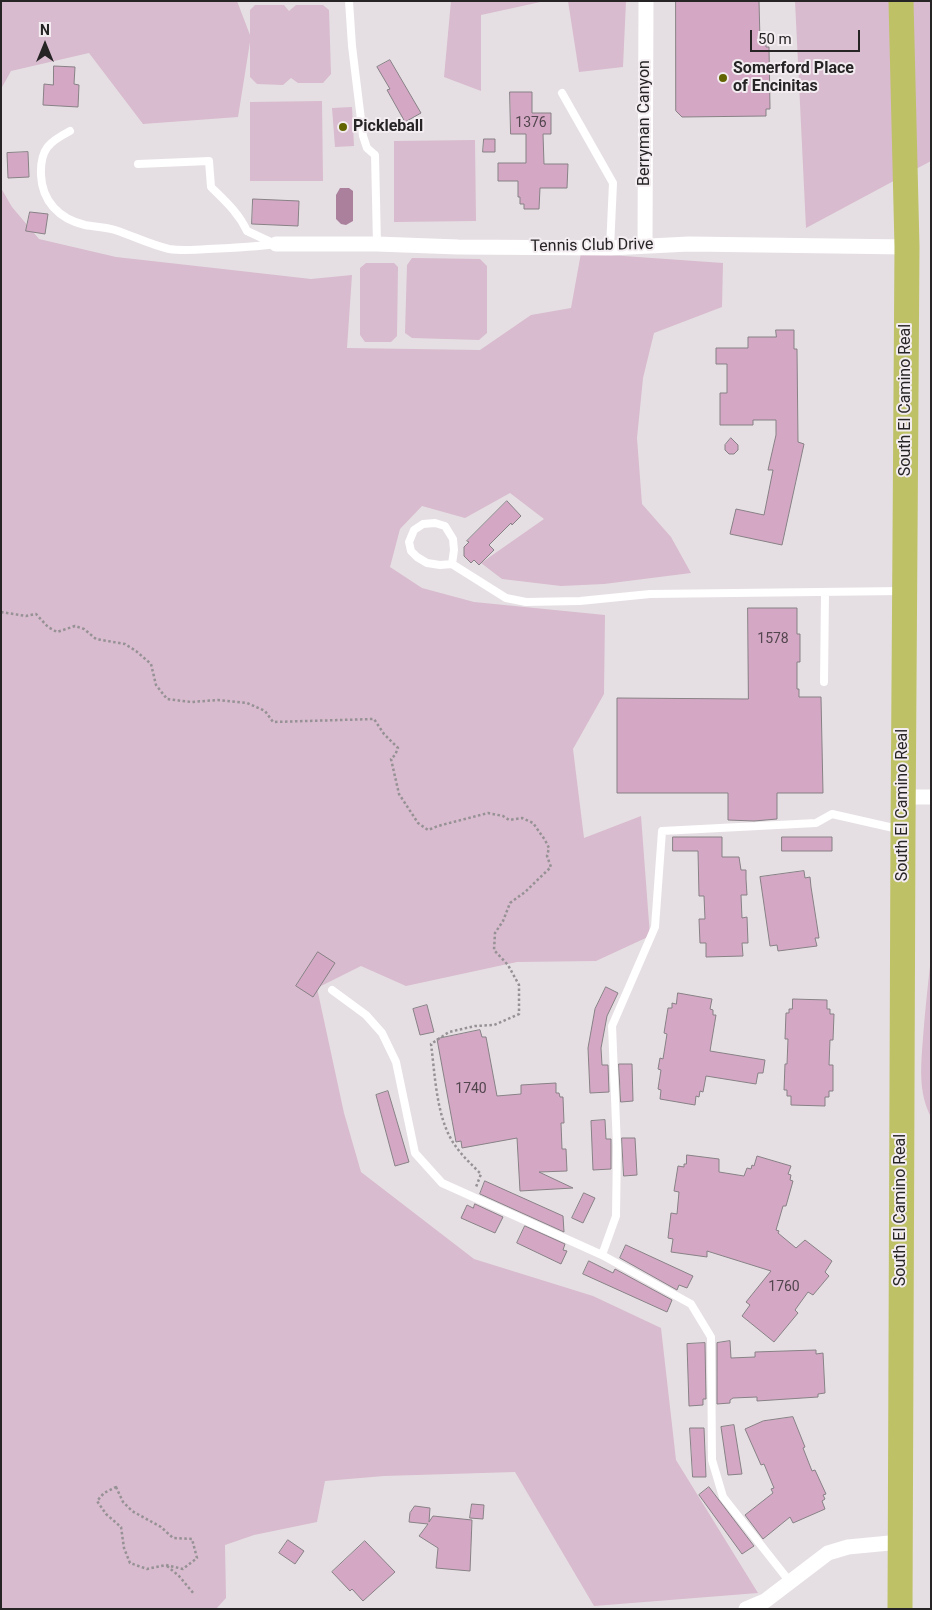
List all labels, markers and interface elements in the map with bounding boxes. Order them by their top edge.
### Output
north arrow [20,20,70,70]
scale bar [752,20,862,52]
text: N [40,22,50,38]
text: 50 m [758,30,792,48]
place label: Somerford Place of Encinitas [733,59,854,97]
street label: Berryman Canyon [635,60,655,186]
marker: Somerford Place of Encinitas [717,72,729,84]
house number: 1376 [515,115,547,131]
place label: Pickleball [353,117,423,137]
marker: Pickleball [337,121,349,133]
street label: Tennis Club Drive [530,235,654,257]
street label: South El Camino Real [896,324,916,476]
house number: 1578 [757,631,789,647]
street label: South El Camino Real [893,729,913,881]
house number: 1740 [455,1081,487,1097]
street label: South El Camino Real [891,1134,911,1286]
house number: 1760 [768,1279,800,1295]

